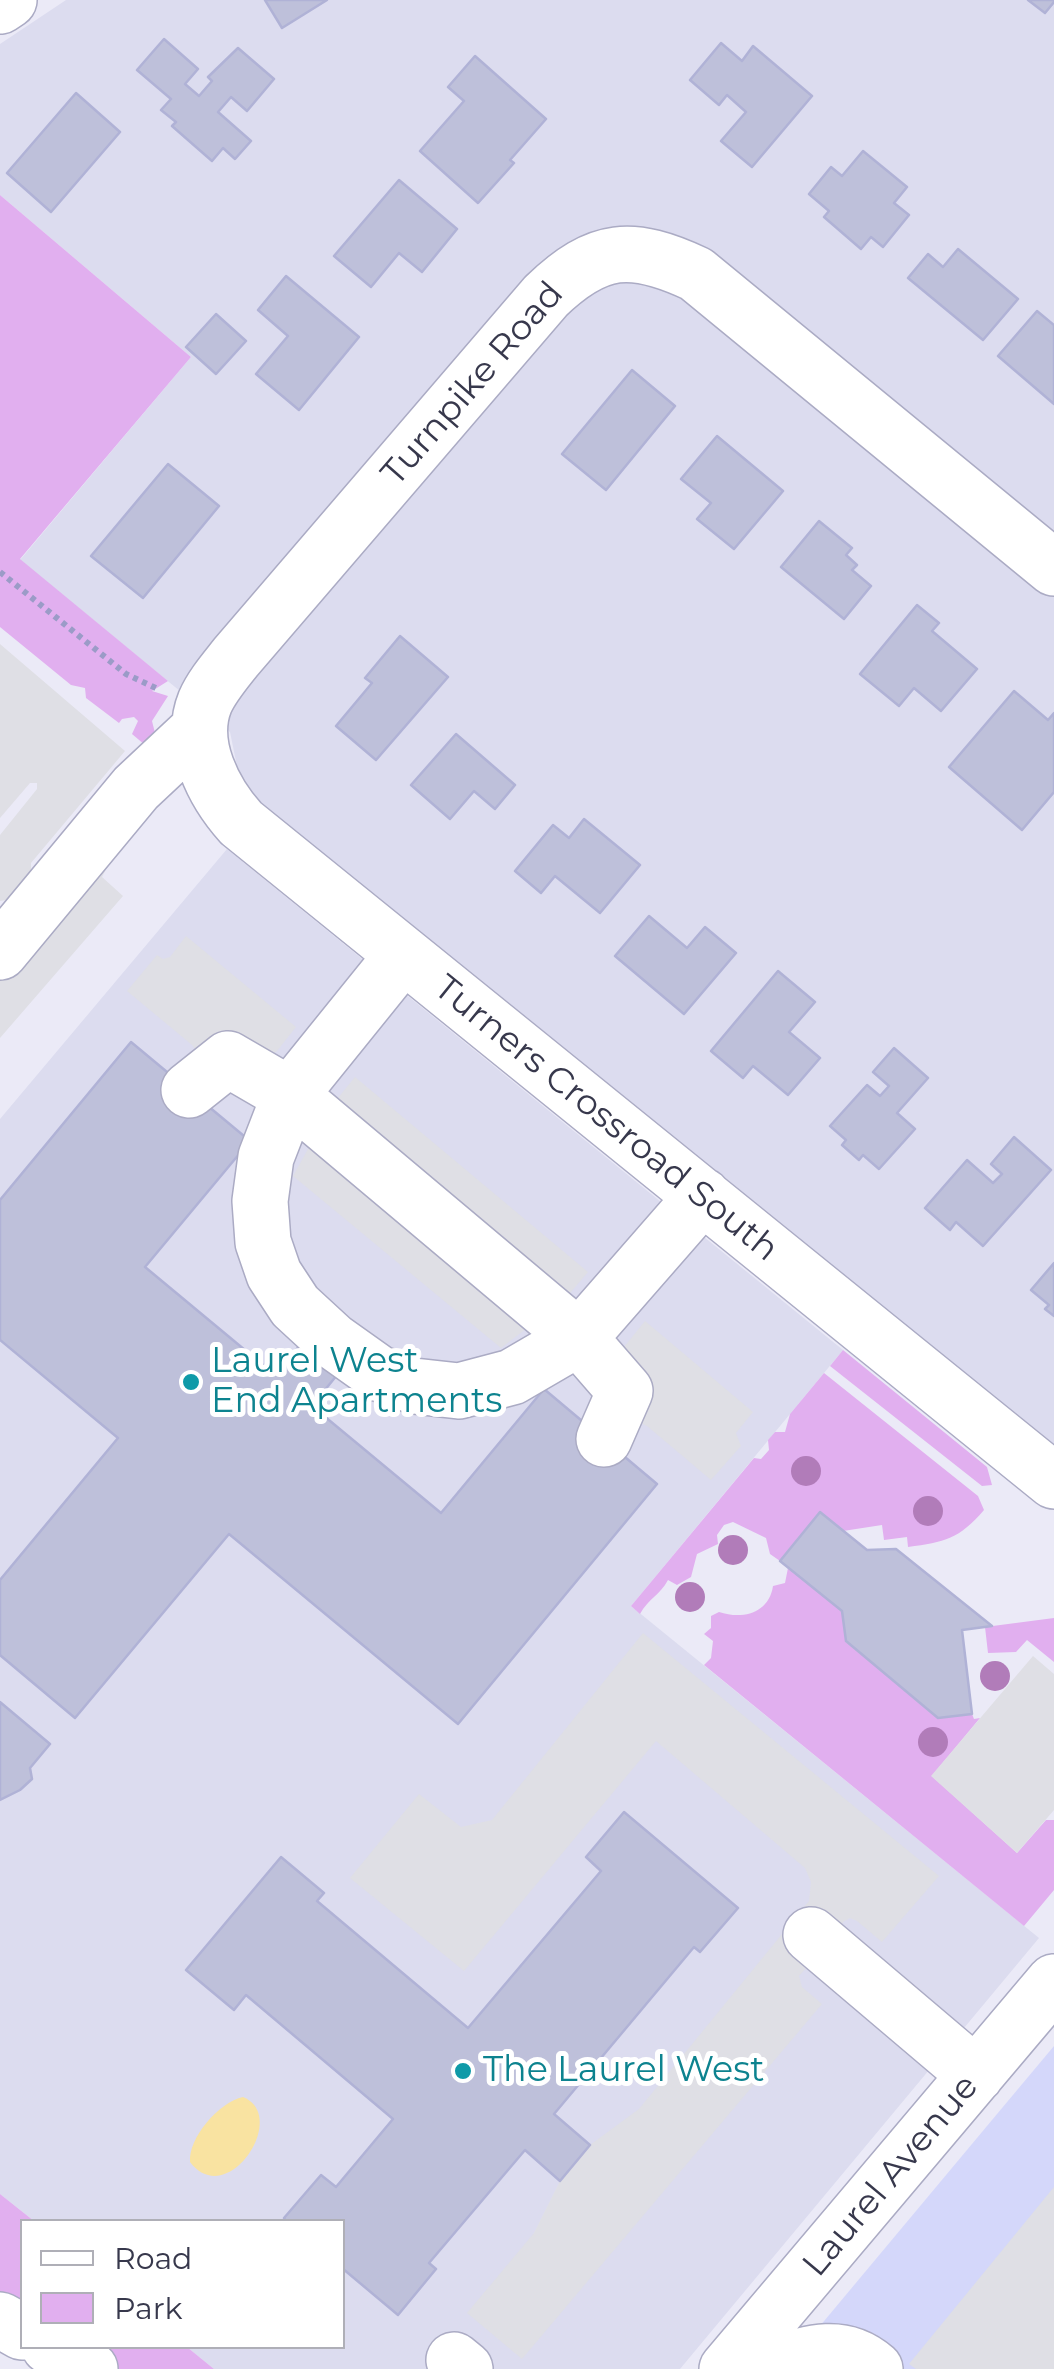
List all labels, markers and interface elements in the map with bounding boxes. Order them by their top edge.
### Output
street label: Turnpike Road [373,274,573,494]
street label: Turners Crossroad South [426,967,786,1271]
place label: Laurel West End Apartments [211,1341,502,1423]
marker: Laurel West End Apartments [180,1371,202,1393]
place label: The Laurel West [483,2050,765,2092]
marker: The Laurel West [452,2060,474,2082]
street label: Laurel Avenue [795,2067,987,2285]
legend [20,2219,345,2349]
text: Road [114,2240,192,2277]
text: Park [114,2290,183,2327]

